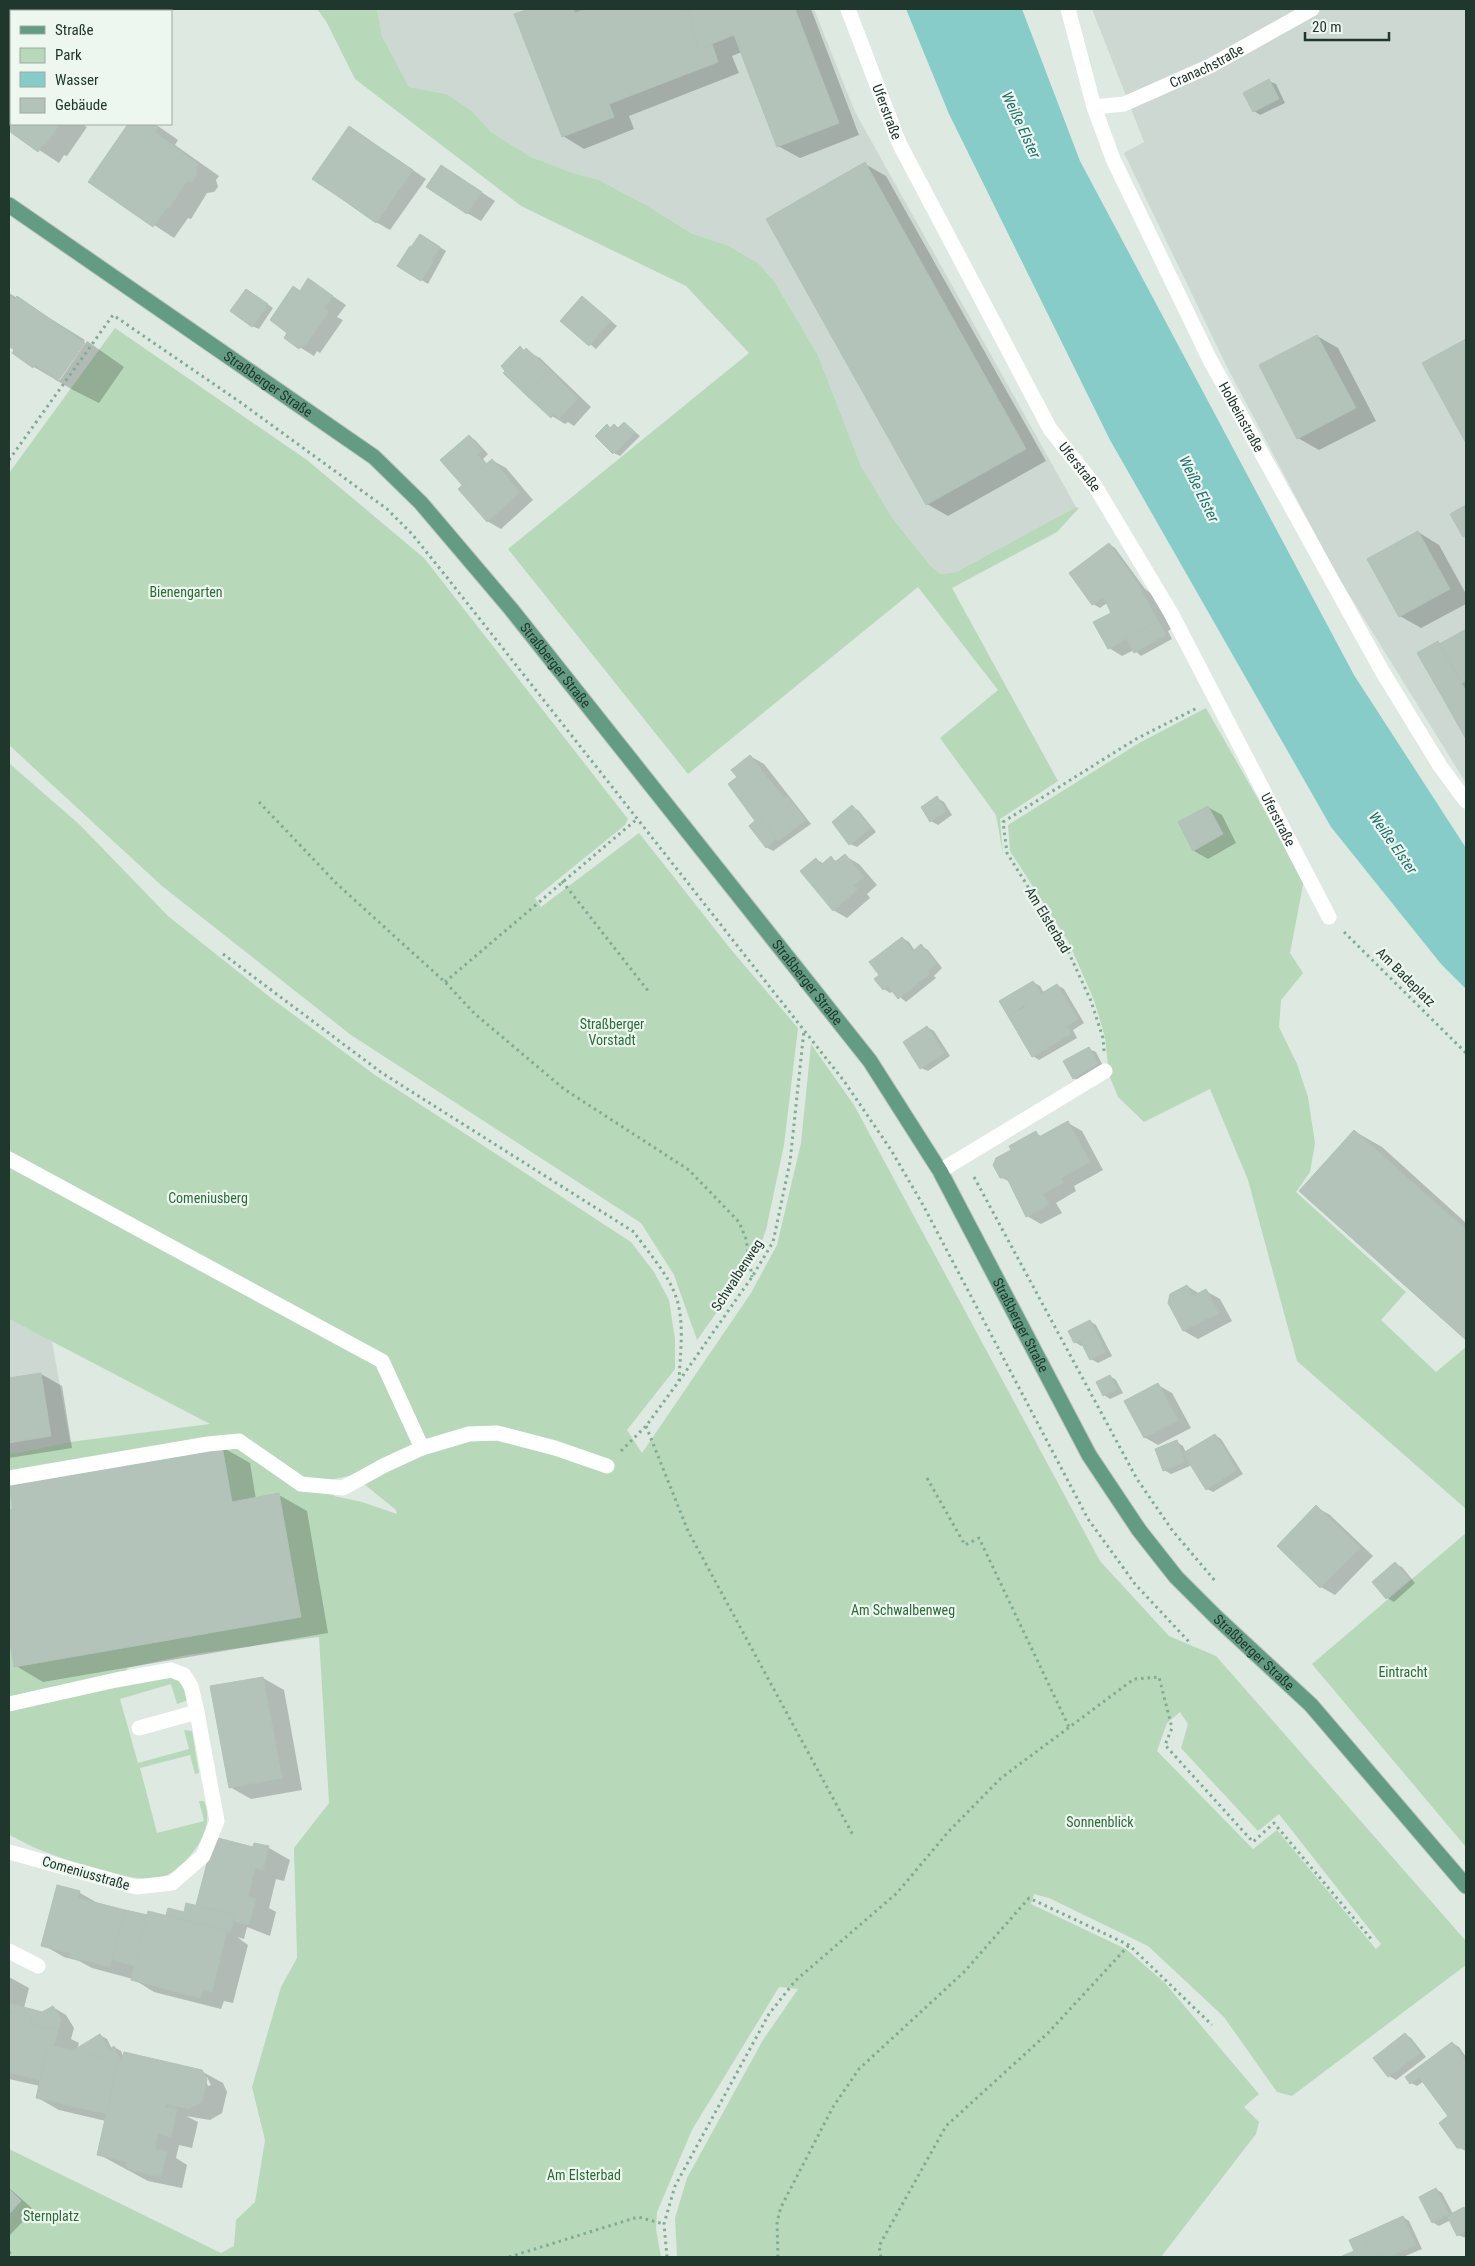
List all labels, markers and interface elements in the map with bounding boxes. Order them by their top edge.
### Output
legend [10,10,172,125]
scale bar [1305,10,1389,42]
text: 20 m [1312,18,1342,36]
text: Straße [55,21,94,39]
street label: Cranachstraße [1167,41,1247,91]
text: Park [55,46,82,64]
text: Wasser [55,71,99,89]
street label: Uferstraße [869,82,905,142]
water label: Weiße Elster [998,89,1045,162]
text: Gebäude [55,96,107,114]
street label: Straßberger Straße [221,348,316,420]
street label: Holbeinstraße [1216,379,1267,455]
street label: Uferstraße [1056,439,1104,494]
water label: Weiße Elster [1175,453,1223,526]
park label: Bienengarten [149,584,223,600]
street label: Straßberger Straße [517,619,594,711]
street label: Uferstraße [1258,790,1299,849]
water label: Weiße Elster [1365,809,1421,878]
street label: Am Elsterbad [1022,884,1074,956]
street label: Straßberger Straße [769,937,846,1028]
street label: Am Badeplatz [1373,944,1439,1010]
park label: Straßberger Vorstadt [580,1016,644,1048]
park label: Comeniusberg [168,1190,248,1206]
street label: Schwalbenweg [708,1236,766,1314]
street label: Straßberger Straße [990,1275,1052,1375]
park label: Am Schwalbenweg [851,1602,955,1618]
street label: Straßberger Straße [1210,1611,1298,1694]
park label: Eintracht [1378,1664,1428,1680]
park label: Sonnenblick [1066,1814,1134,1830]
street label: Comeniusstraße [40,1853,132,1893]
park label: Am Elsterbad [547,2167,621,2183]
park label: Sternplatz [23,2208,79,2224]

